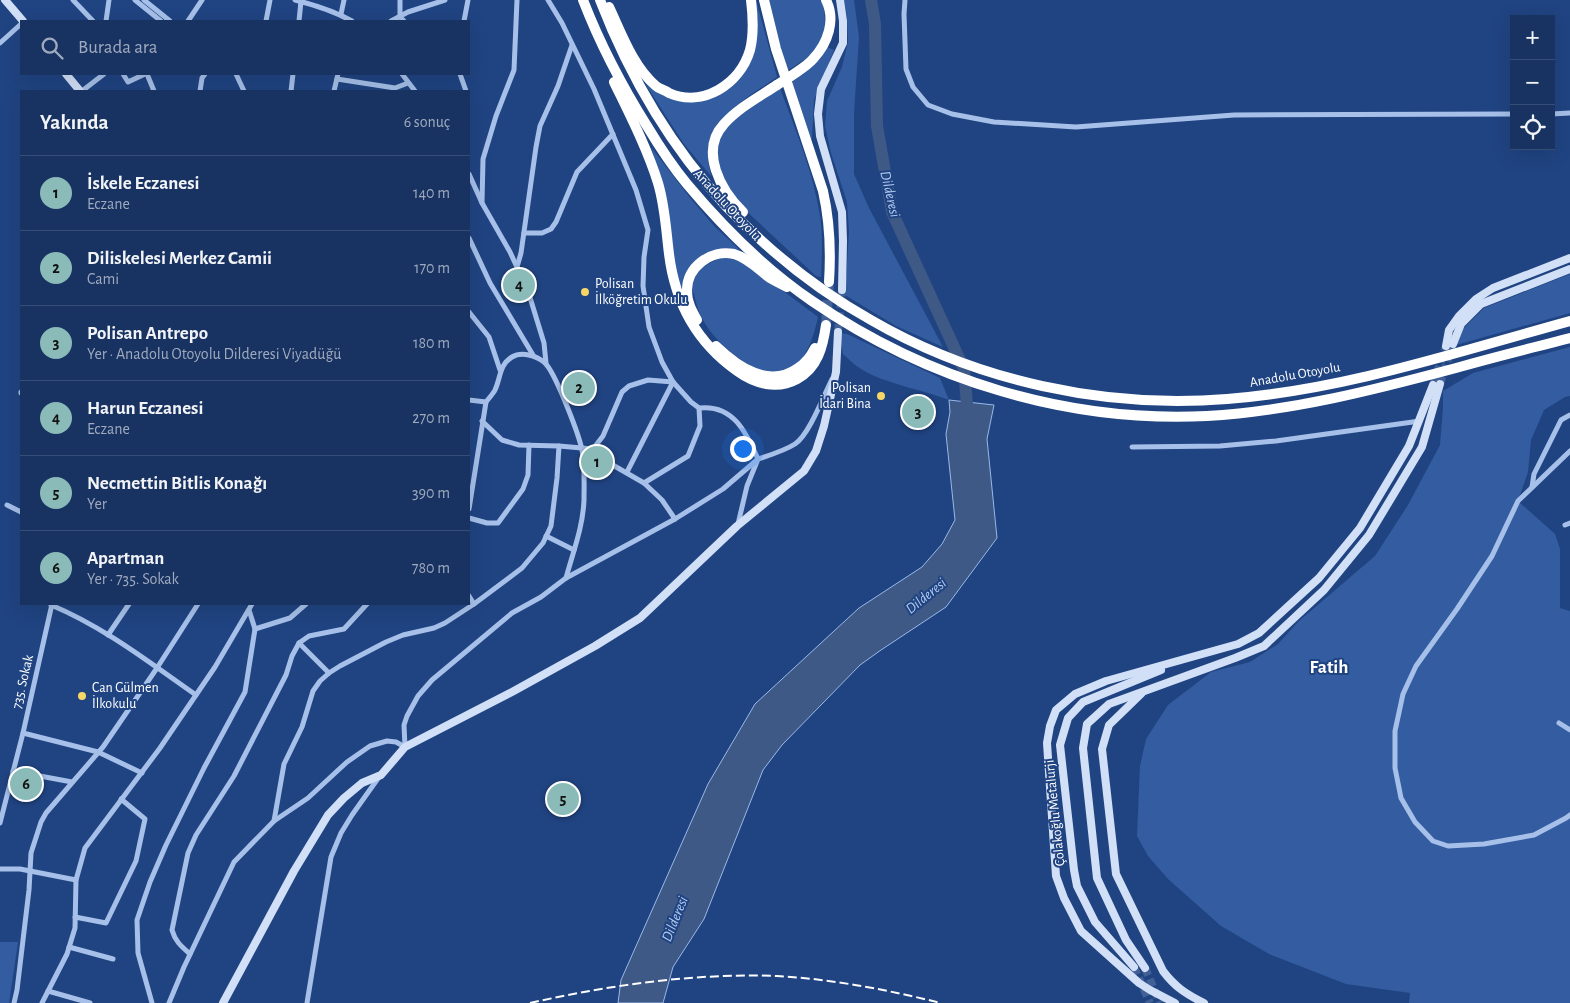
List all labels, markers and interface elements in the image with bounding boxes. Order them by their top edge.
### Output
map controls [1510,15,1555,150]
button: + [1510,15,1555,60]
search box [20,20,470,75]
icon: search [38,34,66,62]
text: Burada ara [78,38,157,57]
button: − [1510,60,1555,105]
button: locate [1510,105,1555,150]
text: Yakında [40,112,109,133]
text: 6 sonuç [404,114,450,130]
street label: Anadolu Otoyolu [691,167,763,243]
water label: Dilderesi [877,169,903,219]
text: İskele Eczanesi [87,174,200,193]
text: 1 [53,185,59,201]
text: 140 m [413,185,450,201]
text: Eczane [87,196,130,212]
text: Diliskelesi Merkez Camii [87,249,272,268]
text: 2 [52,260,60,276]
text: 170 m [414,260,450,276]
pin: 4 [503,266,535,304]
text: Cami [87,271,119,287]
place label: Polisan İlköğretim Okulu [595,277,687,307]
marker: Polisan İlköğretim Okulu [579,286,591,298]
text: Polisan Antrepo [87,324,208,343]
text: 3 [53,335,59,351]
text: 180 m [413,335,450,351]
text: Yer · Anadolu Otoyolu Dilderesi Viyadüğü [87,346,341,362]
street label: Anadolu Otoyolu [1249,360,1341,390]
pin: 2 [563,369,595,407]
place label: Polisan İdari Bina [819,381,872,411]
marker: Polisan İdari Bina [875,390,887,402]
pin: 3 [902,393,934,431]
text: Harun Eczanesi [87,399,203,418]
text: 4 [52,410,60,426]
text: 270 m [412,410,450,426]
text: Eczane [87,421,130,437]
your location [730,436,756,462]
pin: 1 [581,443,613,481]
text: Necmettin Bitlis Konağı [87,474,267,493]
text: 5 [53,485,59,501]
text: 390 m [412,485,450,501]
text: Yer [87,496,107,512]
text: Apartman [87,549,164,568]
text: 6 [52,560,60,576]
text: 780 m [412,560,450,576]
text: Yer · 735. Sokak [87,571,179,587]
water label: Dilderesi [903,575,949,617]
street label: 735. Sokak [10,653,36,710]
district label: Fatih [1310,658,1348,677]
place label: Can Gülmen İlkokulu [92,681,159,711]
marker: Can Gülmen İlkokulu [76,690,88,702]
street label: Çolakoğlu Metalurji [1042,759,1068,867]
pin: 6 [10,765,42,803]
pin: 5 [547,780,579,818]
water label: Dilderesi [659,894,691,944]

